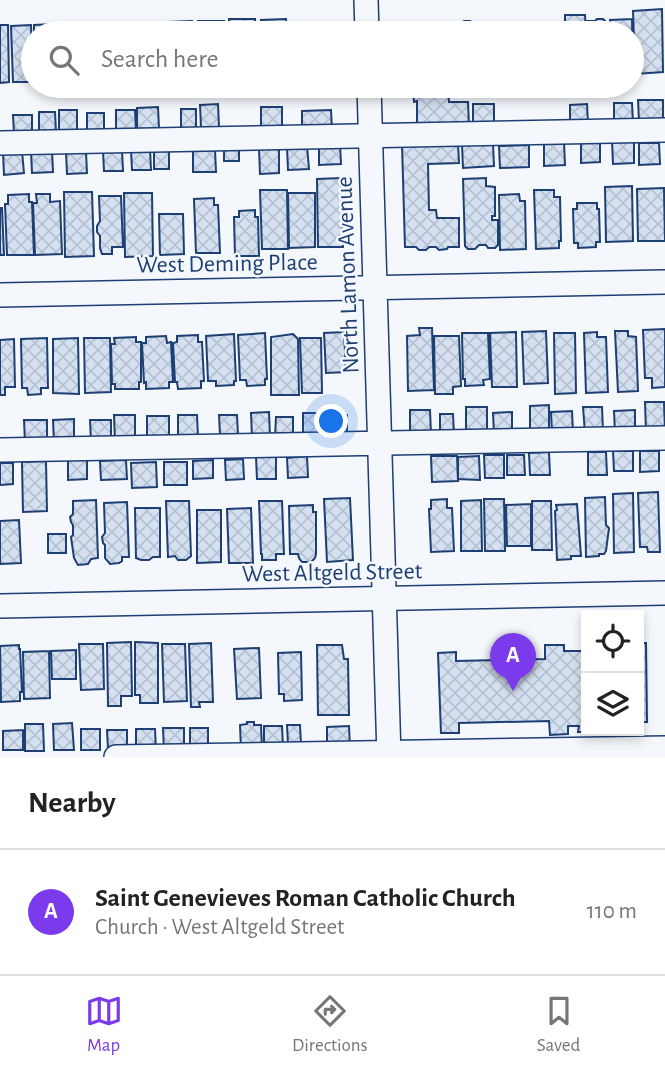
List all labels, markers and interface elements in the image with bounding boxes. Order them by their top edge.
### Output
search box [21,21,644,98]
icon: search [45,41,83,79]
text: Search here [101,46,219,72]
street label: North Lamon Avenue [333,176,363,374]
street label: West Deming Place [136,250,318,278]
your location [314,404,348,438]
street label: West Altgeld Street [242,559,423,587]
map controls [581,610,644,736]
button: locate [581,610,644,673]
pin: A [490,633,536,691]
button: layers [581,673,644,736]
text: Nearby [28,788,116,818]
text: Saint Genevieves Roman Catholic Church [95,885,516,911]
text: A [44,900,58,923]
text: 110 m [587,900,637,923]
text: Church · West Altgeld Street [95,916,344,939]
tab: Map [85,992,123,1057]
tab: Directions [292,992,368,1057]
tab: Saved [537,992,580,1057]

